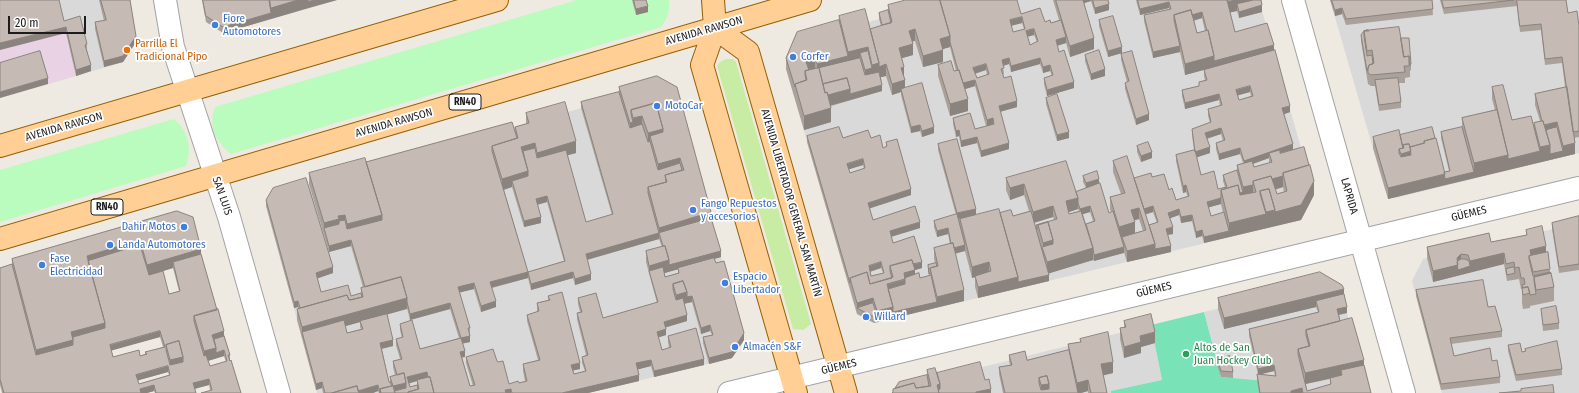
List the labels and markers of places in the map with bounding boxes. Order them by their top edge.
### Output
place label: Fiore Automotores [223,12,281,38]
marker: Fiore Automotores [210,20,220,30]
place label: Parrilla El Tradicional Pipo [135,37,207,63]
marker: Parrilla El Tradicional Pipo [122,45,132,55]
place label: Corfer [801,50,829,64]
marker: Corfer [788,52,798,62]
place label: MotoCar [665,99,703,113]
marker: MotoCar [652,101,662,111]
place label: Fango Repuestos y accesorios [701,197,777,223]
marker: Fango Repuestos y accesorios [688,205,698,215]
place label: Dahir Motos [122,220,176,234]
marker: Dahir Motos [179,222,189,232]
place label: Landa Automotores [118,238,206,252]
marker: Landa Automotores [105,240,115,250]
place label: Fase Electricidad [50,252,103,278]
marker: Fase Electricidad [37,260,47,270]
place label: Espacio Libertador [733,270,780,296]
marker: Espacio Libertador [720,278,730,288]
place label: Willard [874,310,906,324]
marker: Willard [861,312,871,322]
place label: Almacén S&F [743,340,801,354]
place label: Altos de San Juan Hockey Club [1194,341,1272,367]
marker: Almacén S&F [730,342,740,352]
marker: Altos de San Juan Hockey Club [1181,349,1191,359]

